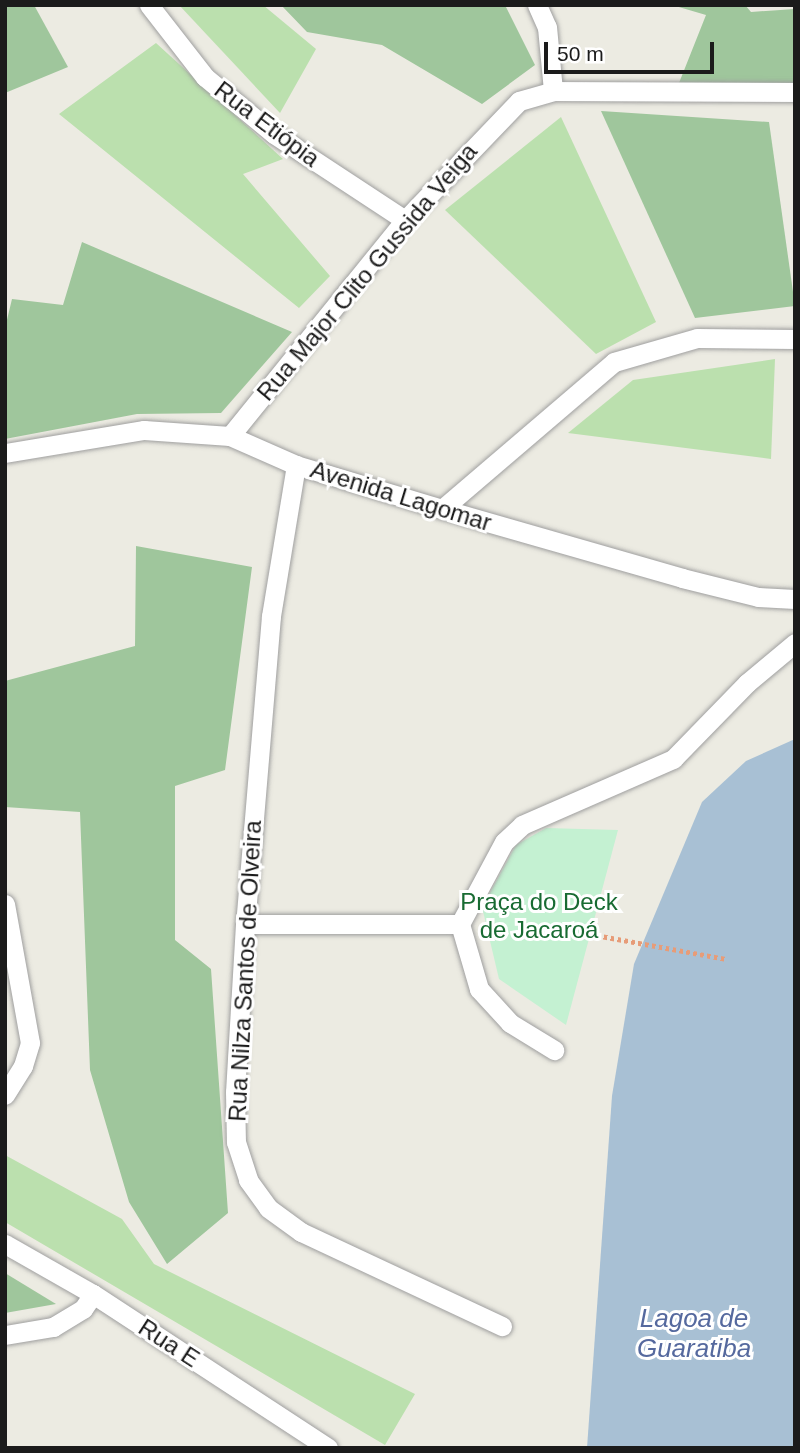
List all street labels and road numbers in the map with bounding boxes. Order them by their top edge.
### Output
street label: Rua Etiópia [209,75,325,173]
street label: Rua Major Clito Gussida Veiga [251,138,483,406]
street label: Avenida Lagomar [307,455,495,537]
street label: Rua Nilza Santos de Olveira [223,820,267,1122]
street label: Rua E [133,1313,205,1373]

